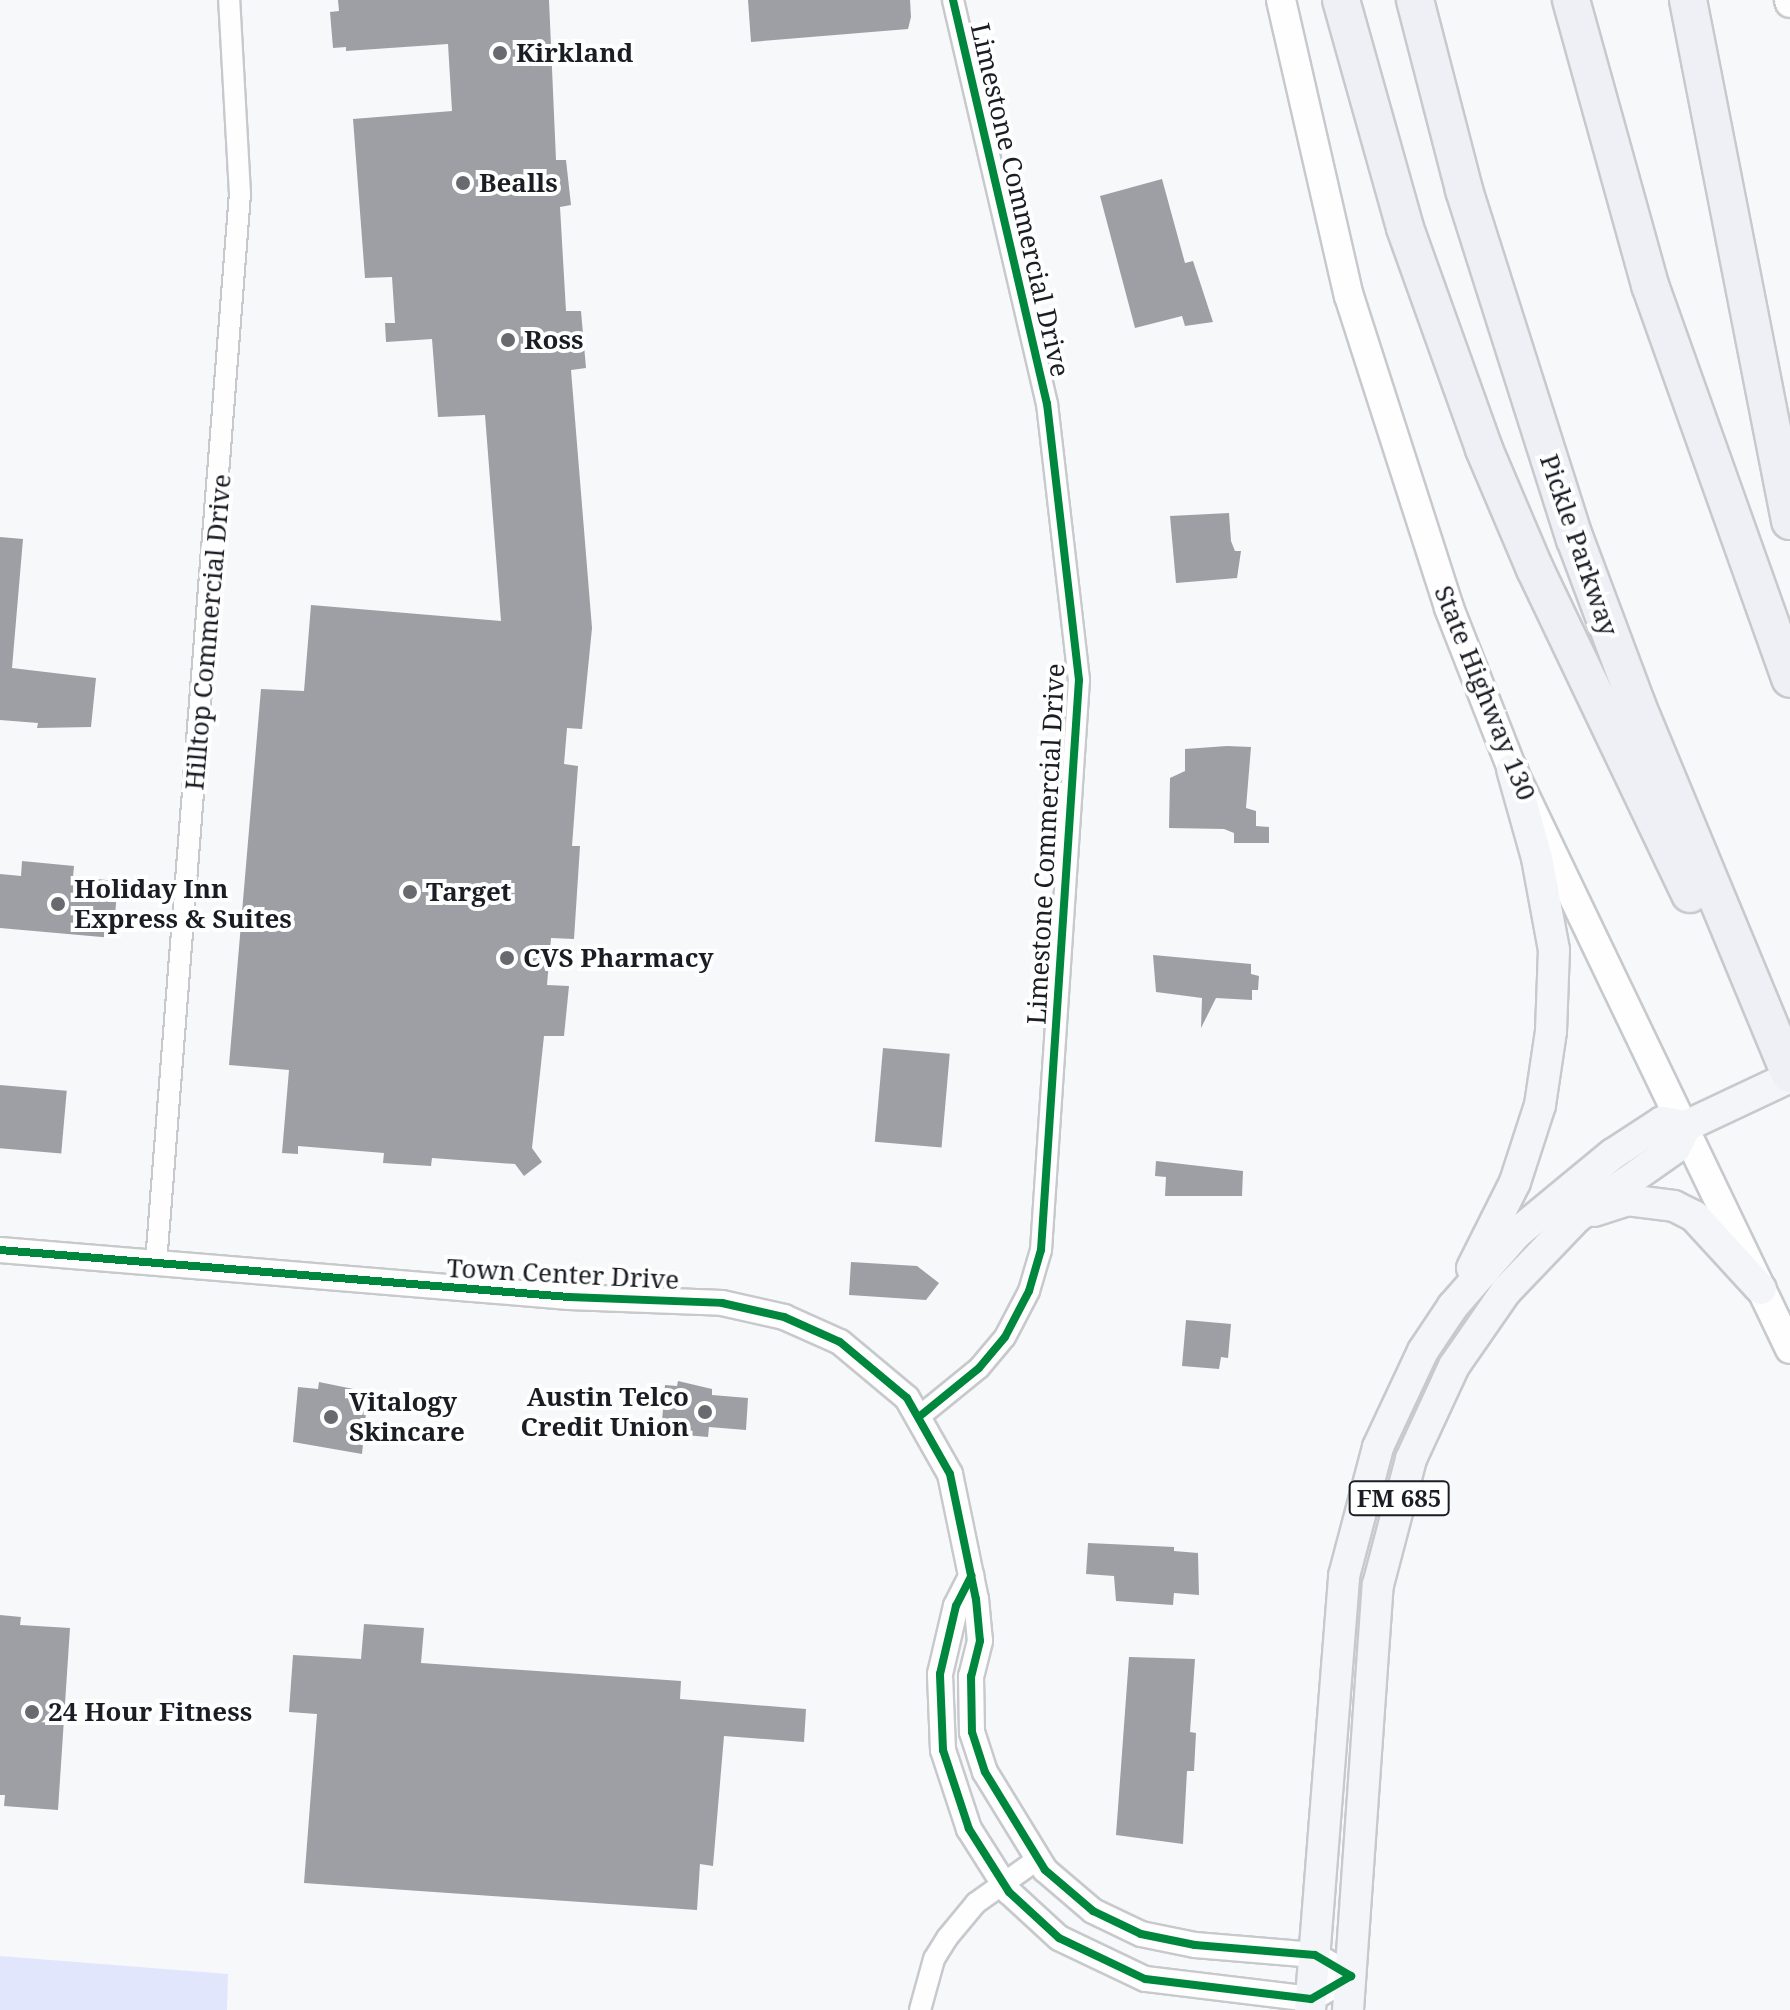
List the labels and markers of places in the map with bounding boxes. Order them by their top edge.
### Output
place label: Kirkland [516,37,633,69]
marker: Kirkland [491,44,509,62]
place label: Bealls [479,167,558,199]
marker: Bealls [454,174,472,192]
place label: Ross [524,324,583,356]
marker: Ross [499,331,517,349]
place label: Holiday Inn Express & Suites [74,873,292,934]
place label: Target [426,876,511,908]
marker: Target [401,883,419,901]
marker: Holiday Inn Express & Suites [49,895,67,913]
place label: CVS Pharmacy [523,942,713,974]
marker: CVS Pharmacy [498,949,516,967]
place label: Austin Telco Credit Union [521,1381,689,1442]
place label: Vitalogy Skincare [349,1386,465,1448]
marker: Austin Telco Credit Union [696,1403,714,1421]
marker: Vitalogy Skincare [320,1406,342,1428]
place label: 24 Hour Fitness [48,1696,252,1728]
marker: 24 Hour Fitness [23,1703,41,1721]

